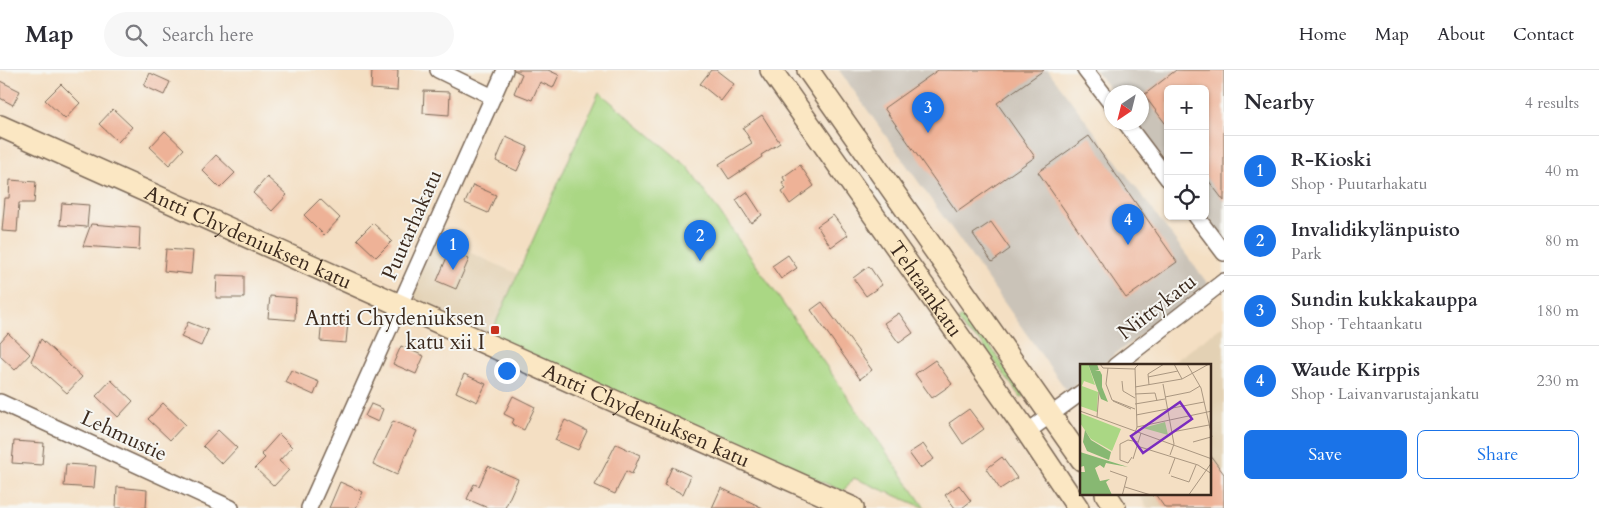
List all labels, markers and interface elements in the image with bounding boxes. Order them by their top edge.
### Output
search box [104,12,454,57]
text: Map [25,18,74,51]
icon: search [122,21,150,49]
text: Search here [162,22,254,48]
text: Home [1299,22,1347,47]
text: Map [1375,22,1409,47]
text: About [1437,22,1485,47]
text: Contact [1513,22,1574,47]
north arrow [1104,85,1149,130]
map controls [1164,85,1209,220]
button: + [1164,85,1209,130]
text: Nearby [1244,88,1315,117]
pin: 3 [912,92,944,133]
text: 4 results [1525,92,1579,114]
button: − [1164,130,1209,175]
text: R-Kioski [1291,147,1372,173]
text: 1 [1256,160,1264,182]
text: 40 m [1545,160,1579,182]
street label: Puutarhakatu [375,165,449,285]
text: Shop · Puutarhakatu [1291,173,1427,195]
button: locate [1164,175,1209,220]
street label: Antti Chydeniuksen katu [140,178,357,296]
pin: 4 [1112,204,1144,245]
text: Invalidikylänpuisto [1291,217,1460,243]
pin: 2 [684,220,716,261]
pin: 1 [437,229,469,270]
text: 2 [1256,230,1264,252]
text: 80 m [1545,230,1579,252]
street label: Tehtaankatu [882,235,970,343]
text: Park [1291,243,1322,265]
street label: Niittykatu [1112,267,1202,347]
text: Sundin kukkakauppa [1291,287,1478,313]
text: 3 [1256,300,1264,322]
text: 180 m [1537,300,1579,322]
place label: Antti Chydeniuksen katu xii I [305,304,485,357]
text: Shop · Tehtaankatu [1291,313,1423,335]
marker: Antti Chydeniuksen katu xii I [489,324,501,336]
street label: Antti Chydeniuksen katu [538,356,755,474]
text: Waude Kirppis [1291,357,1420,383]
your location [494,358,520,384]
inset map [1080,364,1212,496]
text: 4 [1256,370,1264,392]
text: 230 m [1537,370,1579,392]
text: Shop · Laivanvarustajankatu [1291,383,1480,405]
street label: Lehmustie [76,403,172,469]
button: Save [1244,430,1407,479]
button: Share [1417,430,1579,479]

